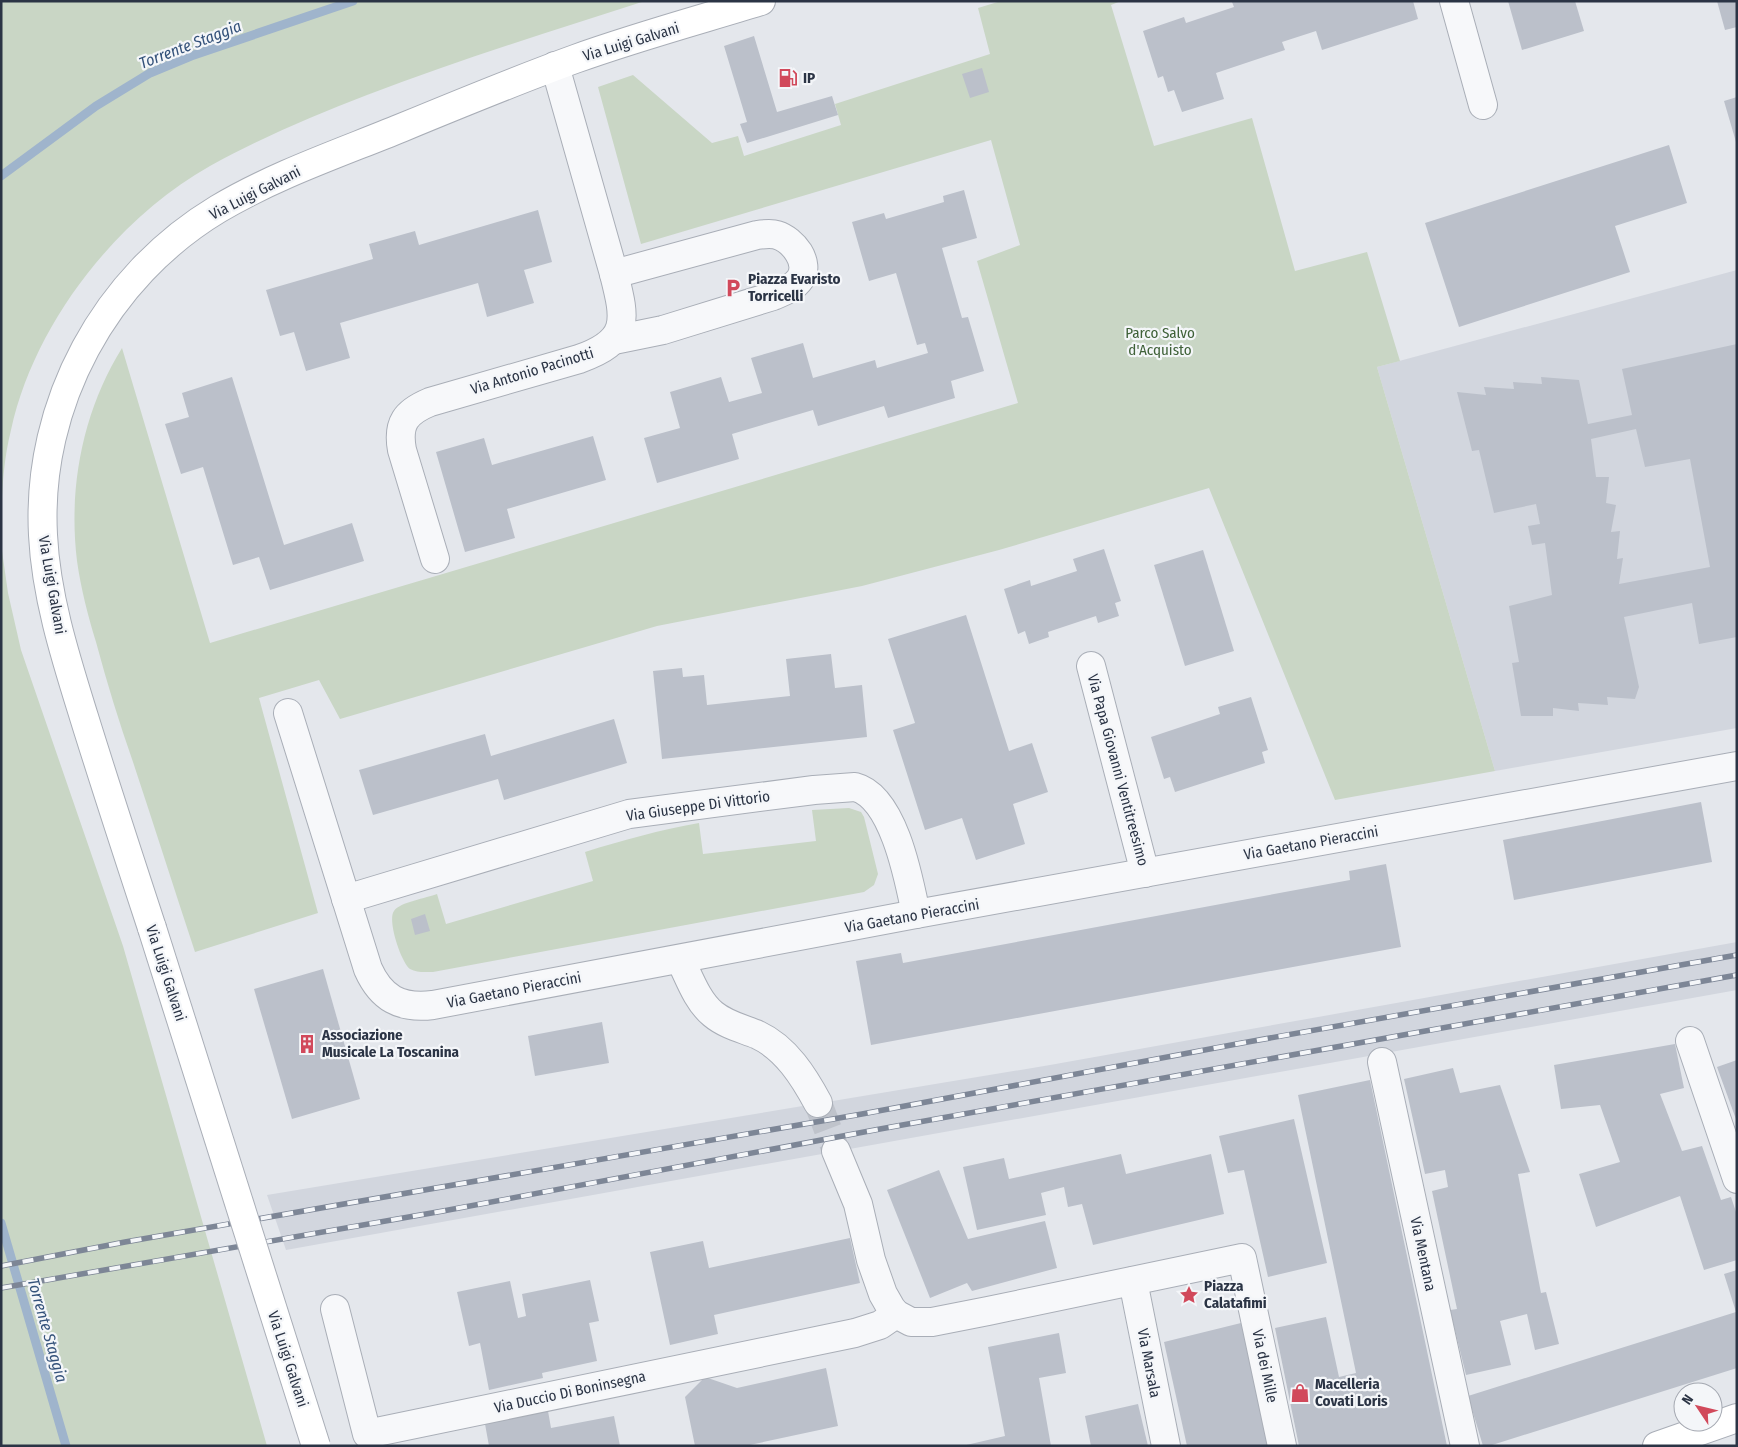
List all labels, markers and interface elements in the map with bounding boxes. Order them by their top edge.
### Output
water label: Torrente Staggia [136,16,244,73]
street label: Via Luigi Galvani [581,19,681,65]
fuel station icon: IP [777,67,799,89]
place label: IP [803,69,815,87]
street label: Via Luigi Galvani [206,162,304,224]
place label: Piazza Evaristo Torricelli [748,270,840,305]
parking icon: Piazza Evaristo Torricelli [722,277,744,299]
park label: Parco Salvo d'Acquisto [1125,324,1195,359]
street label: Via Antonio Pacinotti [468,344,596,398]
street label: Via Luigi Galvani [34,534,70,636]
street label: Via Papa Giovanni Ventitreesimo [1084,672,1152,868]
street label: Via Giuseppe Di Vittorio [625,787,771,825]
street label: Via Gaetano Pieraccini [1242,822,1380,864]
street label: Via Gaetano Pieraccini [843,895,981,937]
street label: Via Luigi Galvani [142,923,190,1023]
street label: Via Gaetano Pieraccini [445,968,583,1012]
place label: Associazione Musicale La Toscanina [321,1026,460,1061]
building icon: Associazione Musicale La Toscanina [296,1033,318,1055]
street label: Via Mentana [1406,1215,1440,1293]
water label: Torrente Staggia [24,1276,71,1385]
place label: Piazza Calatafimi [1204,1277,1267,1312]
place icon: Piazza Calatafimi [1178,1284,1200,1306]
street label: Via Luigi Galvani [264,1309,312,1409]
street label: Via Marsala [1133,1327,1165,1399]
street label: Via dei Mille [1248,1328,1282,1404]
street label: Via Duccio Di Boninsegna [493,1367,647,1417]
place label: Macelleria Covati Loris [1315,1375,1388,1410]
shop icon: Macelleria Covati Loris [1289,1382,1311,1404]
north arrow [1673,1382,1723,1432]
text: N [1678,1392,1697,1408]

